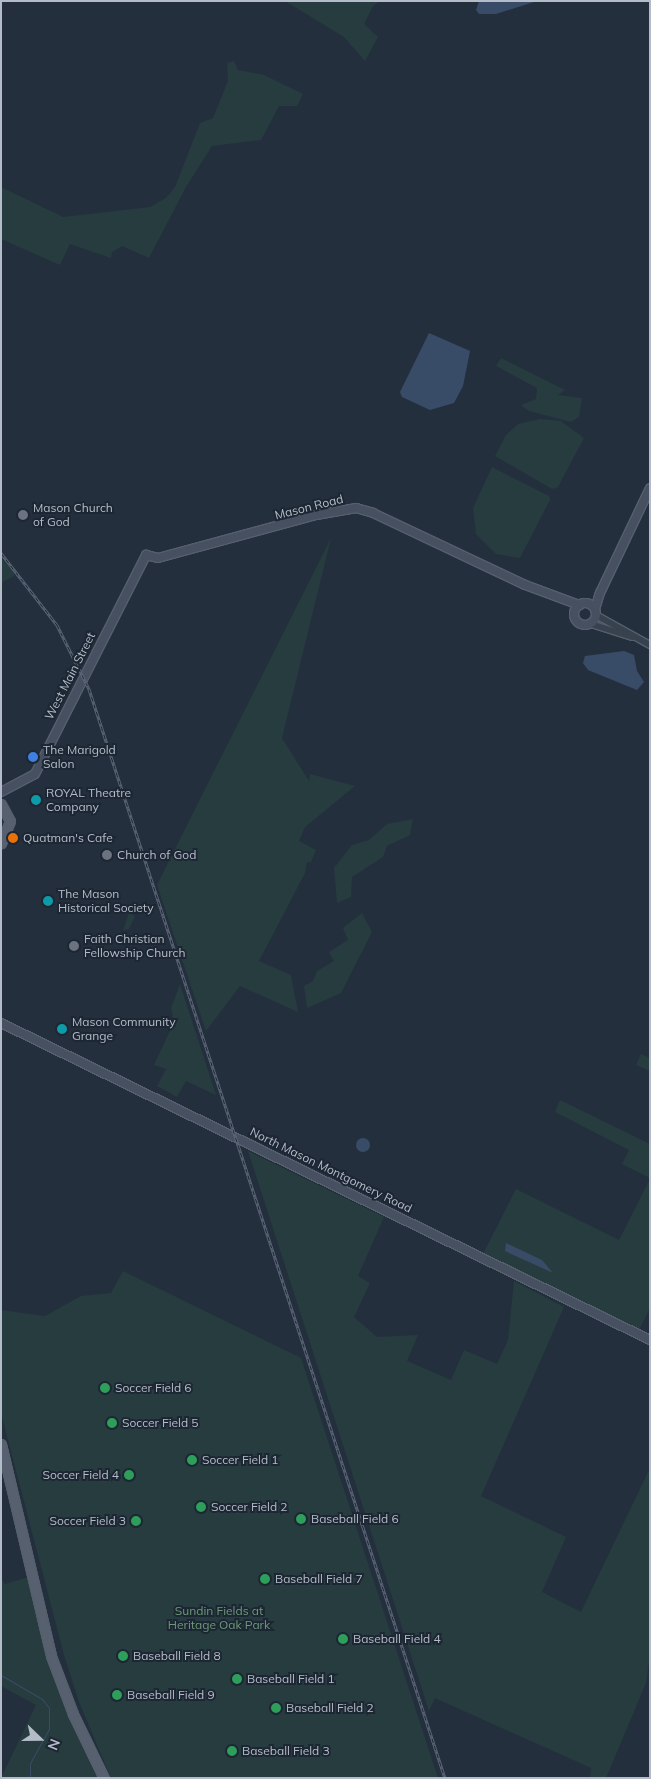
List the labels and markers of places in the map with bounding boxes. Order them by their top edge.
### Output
place label: Mason Church of God [33,501,113,529]
marker: Mason Church of God [17,509,29,521]
place label: The Marigold Salon [43,743,116,771]
marker: The Marigold Salon [27,751,39,763]
place label: ROYAL Theatre Company [46,786,131,814]
marker: ROYAL Theatre Company [30,794,42,806]
place label: Quatman's Cafe [23,831,113,845]
marker: Quatman's Cafe [7,832,19,844]
place label: Church of God [117,848,196,862]
marker: Church of God [101,849,113,861]
place label: The Mason Historical Society [58,887,154,915]
marker: The Mason Historical Society [42,895,54,907]
place label: Faith Christian Fellowship Church [84,932,185,960]
marker: Faith Christian Fellowship Church [68,940,80,952]
place label: Mason Community Grange [72,1015,176,1043]
marker: Mason Community Grange [56,1023,68,1035]
place label: Soccer Field 6 [115,1381,191,1395]
marker: Soccer Field 6 [99,1382,111,1394]
place label: Soccer Field 5 [122,1416,198,1430]
marker: Soccer Field 5 [106,1417,118,1429]
place label: Soccer Field 1 [202,1453,278,1467]
marker: Soccer Field 1 [186,1454,198,1466]
place label: Soccer Field 4 [43,1468,119,1482]
marker: Soccer Field 4 [123,1469,135,1481]
place label: Soccer Field 2 [211,1500,287,1514]
marker: Soccer Field 2 [195,1501,207,1513]
place label: Baseball Field 6 [311,1512,399,1526]
marker: Baseball Field 6 [295,1513,307,1525]
place label: Soccer Field 3 [50,1514,126,1528]
marker: Soccer Field 3 [130,1515,142,1527]
place label: Baseball Field 7 [275,1572,363,1586]
marker: Baseball Field 7 [259,1573,271,1585]
place label: Baseball Field 4 [353,1632,441,1646]
marker: Baseball Field 4 [337,1633,349,1645]
place label: Baseball Field 8 [133,1649,221,1663]
marker: Baseball Field 8 [117,1650,129,1662]
place label: Baseball Field 1 [247,1672,335,1686]
marker: Baseball Field 1 [231,1673,243,1685]
place label: Baseball Field 9 [127,1688,215,1702]
marker: Baseball Field 9 [111,1689,123,1701]
place label: Baseball Field 2 [286,1701,374,1715]
marker: Baseball Field 2 [270,1702,282,1714]
place label: Baseball Field 3 [242,1744,330,1758]
marker: Baseball Field 3 [226,1745,238,1757]

